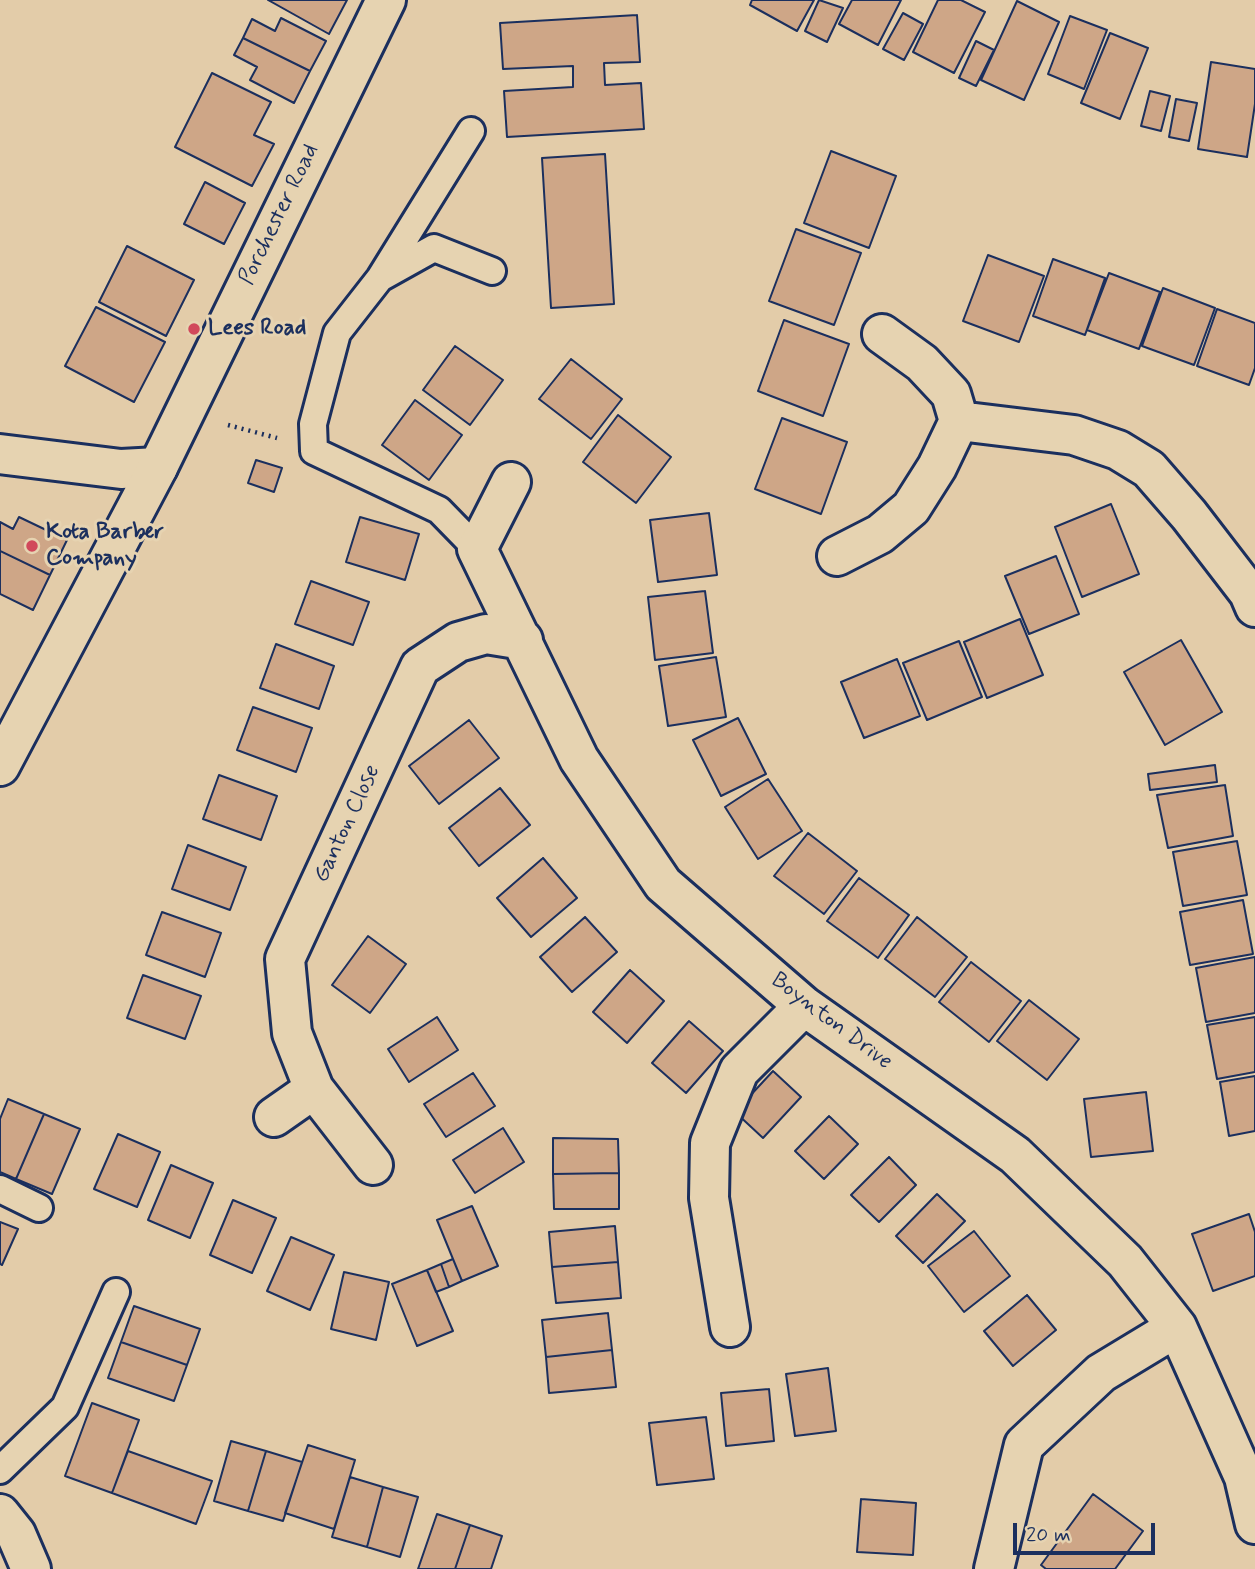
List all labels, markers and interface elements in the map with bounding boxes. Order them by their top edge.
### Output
street label: Porchester Road [234,140,326,290]
place label: Lees Road [208,315,306,343]
marker: Lees Road [186,321,202,337]
place label: Kota Barber Company [46,519,164,573]
marker: Kota Barber Company [24,538,40,554]
street label: Ganton Close [309,761,387,887]
street label: Boynton Drive [765,967,897,1077]
scale bar [1017,1510,1159,1554]
text: 20 m [1026,1521,1071,1549]

